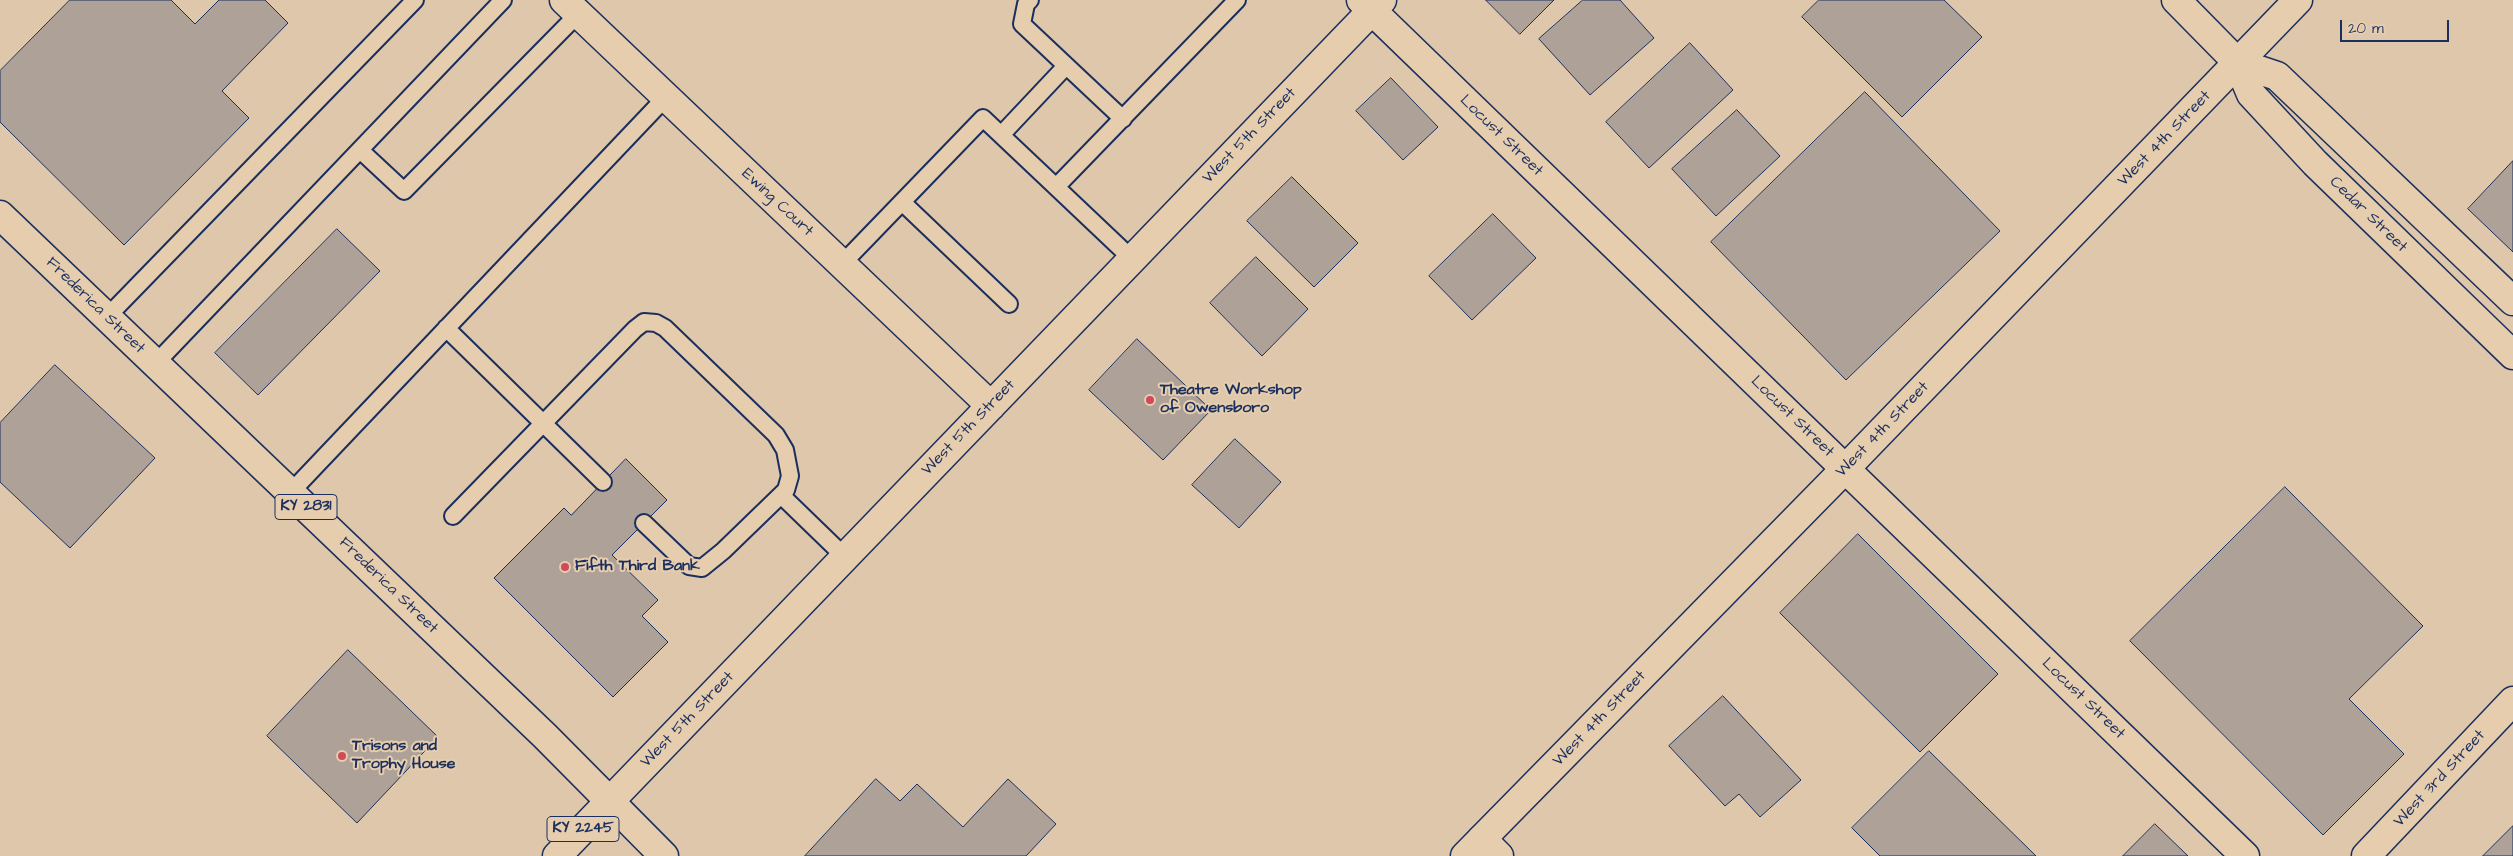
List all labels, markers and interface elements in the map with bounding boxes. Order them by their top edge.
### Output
scale bar [2343,10,2452,42]
text: 20 m [2348,18,2384,39]
street label: West 5th Street [1199,84,1301,188]
street label: West 4th Street [2114,87,2216,191]
street label: Locust Street [1455,91,1547,181]
street label: Ewing Court [737,165,817,241]
street label: Cedar Street [2325,173,2411,257]
street label: Frederica Street [41,254,149,358]
street label: Locust Street [1746,372,1838,462]
street label: West 5th Street [918,376,1020,480]
street label: West 4th Street [1832,378,1934,482]
place label: Theatre Workshop of Owensboro [1160,381,1302,419]
marker: Theatre Workshop of Owensboro [1144,394,1156,406]
road number: KY 2831 [275,494,337,520]
street label: Frederica Street [334,534,442,638]
place label: Fifth Third Bank [575,557,700,577]
marker: Fifth Third Bank [559,561,571,573]
street label: Locust Street [2037,654,2129,744]
street label: West 4th Street [1549,667,1651,771]
street label: West 5th Street [637,668,739,772]
street label: West 3rd Street [2390,727,2490,831]
place label: Trisons and Trophy House [352,737,455,775]
marker: Trisons and Trophy House [336,750,348,762]
road number: KY 2245 [547,816,619,842]

